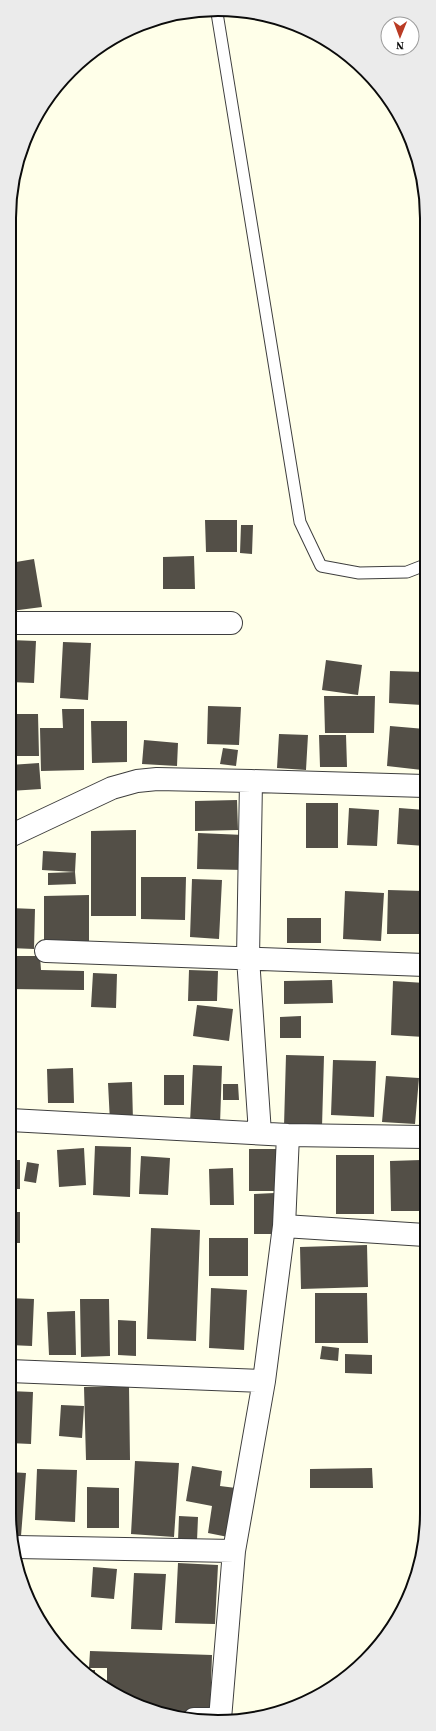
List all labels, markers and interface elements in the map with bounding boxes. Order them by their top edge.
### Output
north arrow [380,16,420,56]
text: N [396,38,404,53]

